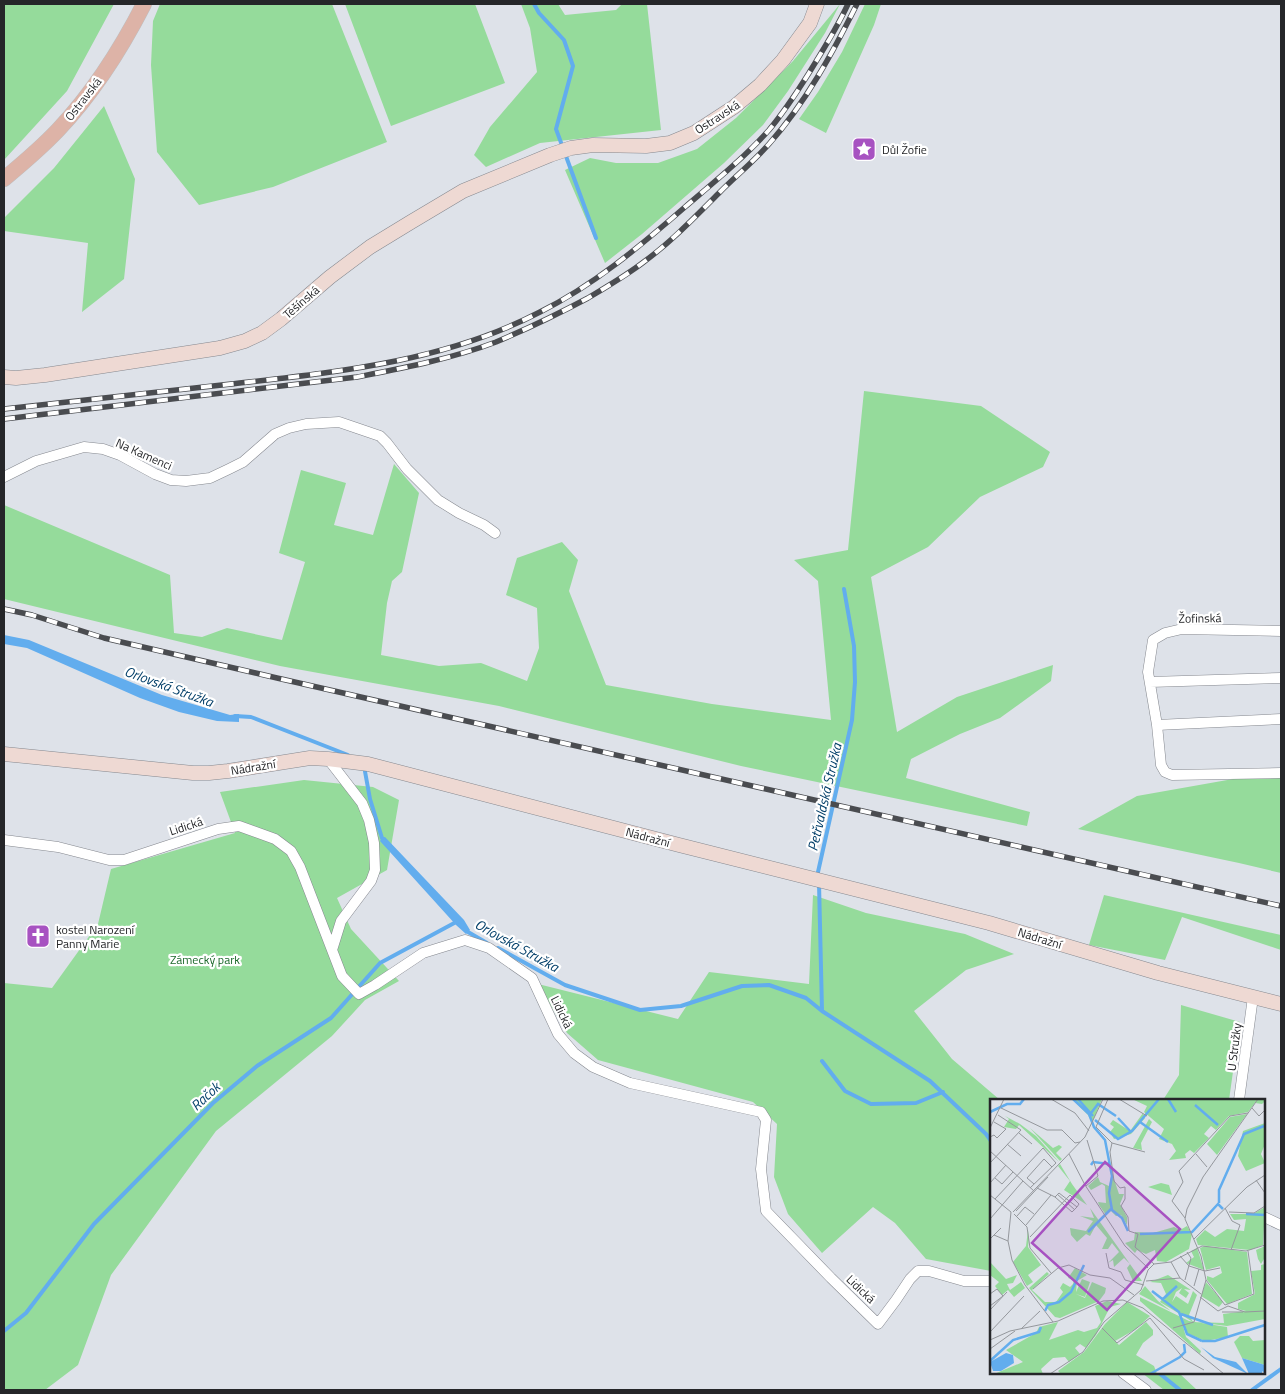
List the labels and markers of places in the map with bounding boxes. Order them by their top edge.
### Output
place icon: Důl Žofie [851,136,877,162]
place label: Důl Žofie [882,140,927,159]
place label: kostel Narození Panny Marie [56,920,136,953]
church icon: kostel Narození Panny Marie [25,923,51,949]

